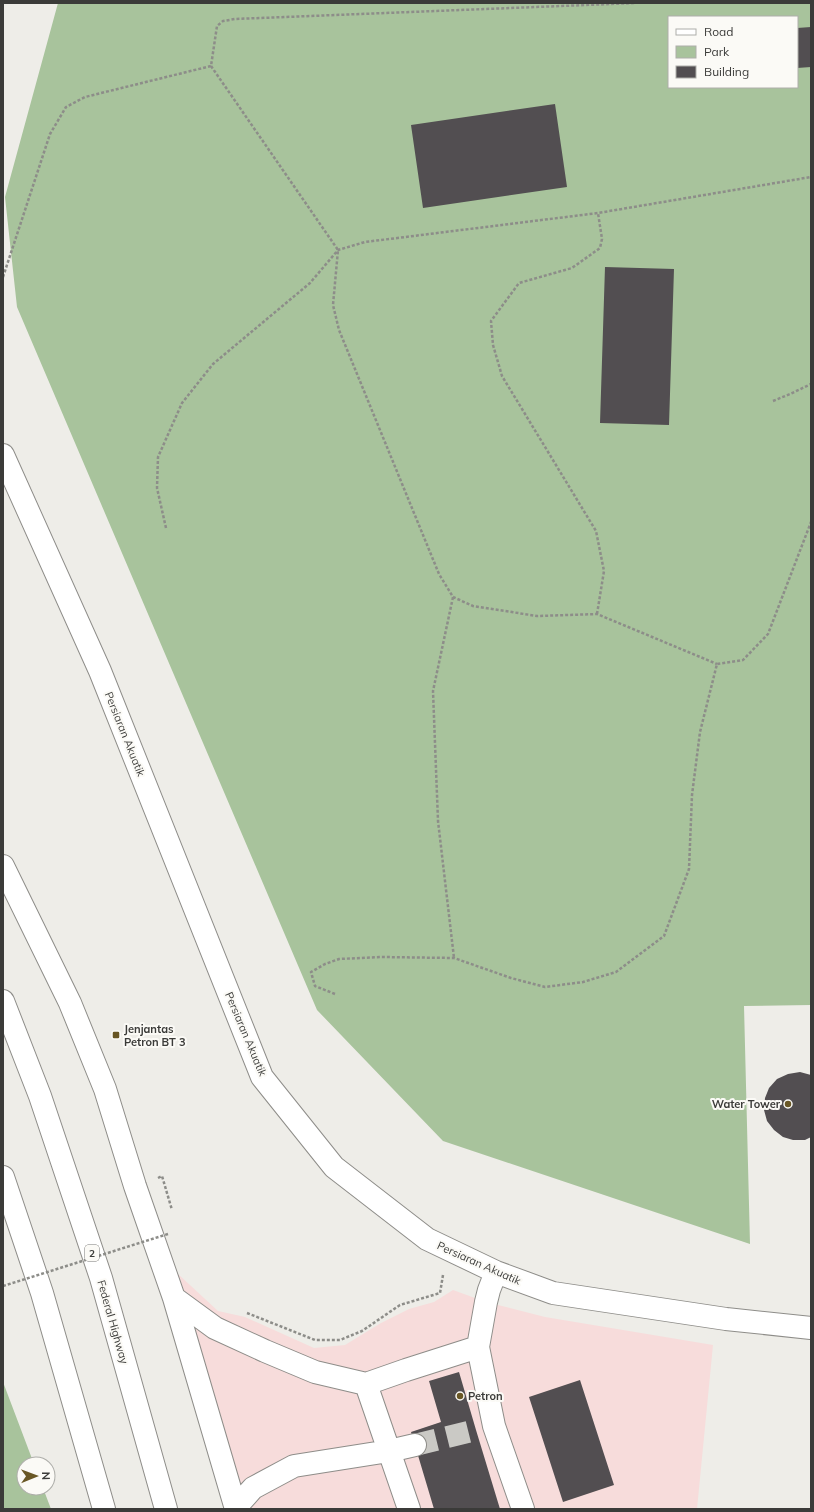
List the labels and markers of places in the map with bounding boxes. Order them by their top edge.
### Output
place label: Jenjantas Petron BT 3 [124,1022,186,1049]
marker: Jenjantas Petron BT 3 [111,1030,121,1040]
place label: Water Tower [712,1097,781,1111]
marker: Water Tower [783,1099,793,1109]
place label: Petron [468,1389,503,1403]
marker: Petron [455,1391,465,1401]

